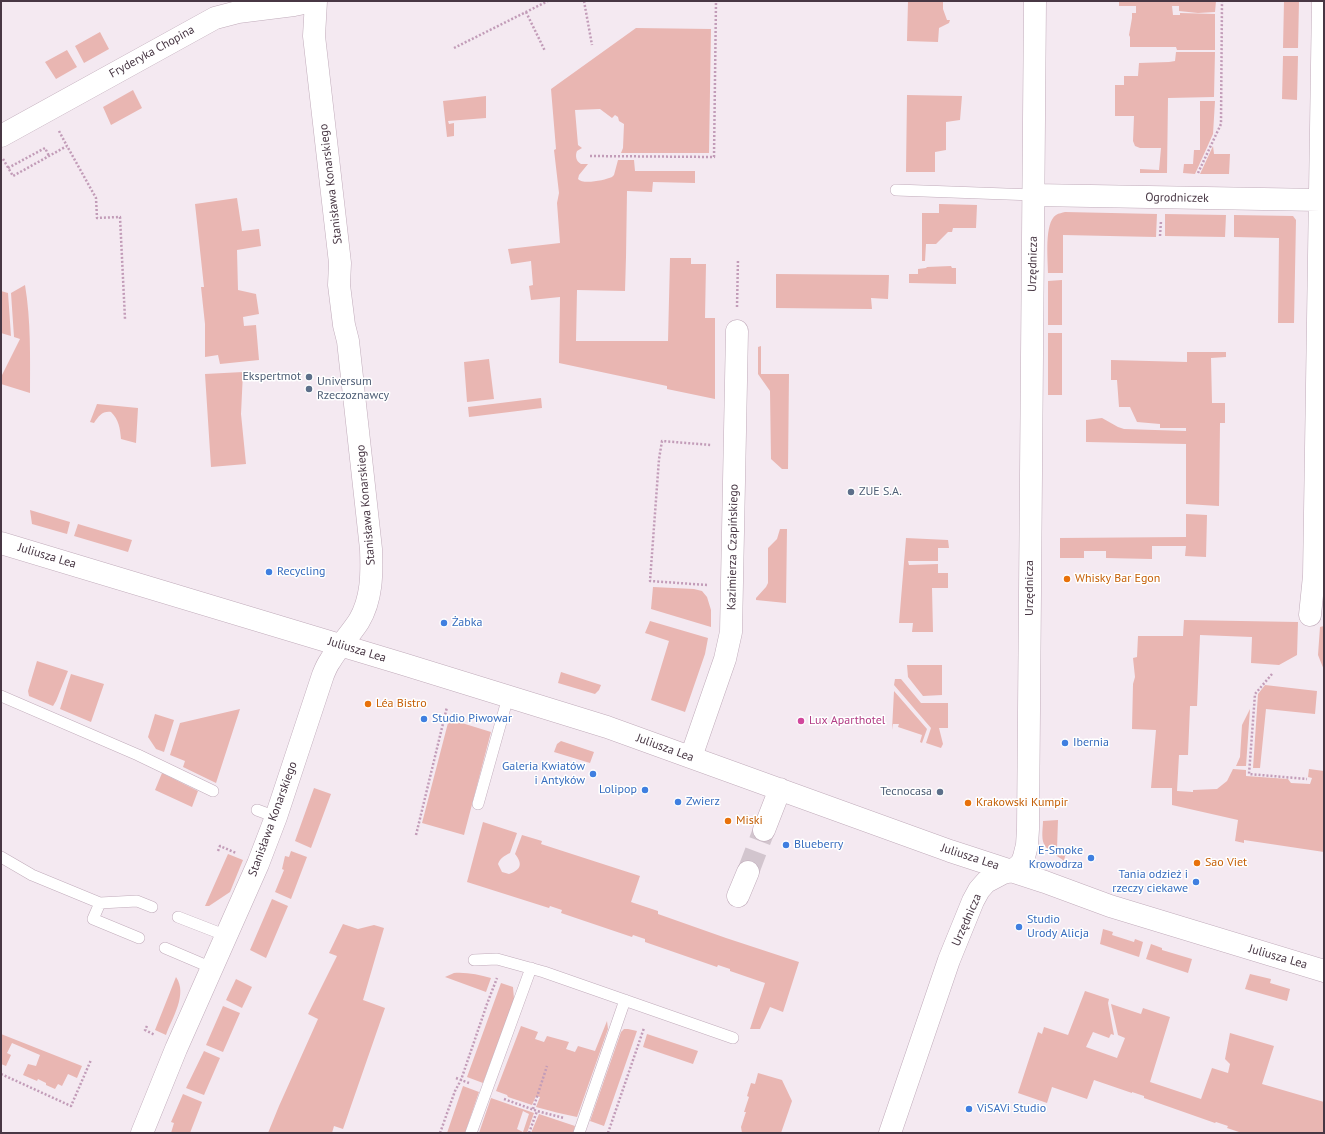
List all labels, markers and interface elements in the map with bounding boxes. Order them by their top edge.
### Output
street label: Fryderyka Chopina [107,23,197,81]
street label: Stanisława Konarskiego [316,123,346,245]
street label: Ogrodniczek [1145,190,1209,206]
street label: Urzędnicza [1025,236,1041,292]
place label: Ekspertmot [242,370,301,384]
marker: Ekspertmot [304,372,314,382]
place label: Universum Rzeczoznawcy [317,375,389,403]
marker: Universum Rzeczoznawcy [304,384,314,394]
street label: Stanisława Konarskiego [354,444,378,566]
street label: Kazimierza Czapińskiego [725,484,741,610]
place label: ZUE S.A. [859,485,902,499]
marker: ZUE S.A. [846,487,856,497]
street label: Juliusza Lea [16,540,78,572]
street label: Urzędnicza [1023,560,1037,616]
place label: Recycling [277,565,325,579]
marker: Recycling [264,567,274,577]
place label: Whisky Bar Egon [1075,572,1160,586]
marker: Whisky Bar Egon [1062,574,1072,584]
place label: Żabka [452,616,482,630]
marker: Żabka [439,618,449,628]
street label: Juliusza Lea [326,634,388,666]
place label: Léa Bistro [376,697,427,711]
marker: Léa Bistro [363,699,373,709]
place label: Studio Piwowar [432,712,512,726]
marker: Studio Piwowar [419,714,429,724]
place label: Lux Aparthotel [809,714,885,728]
marker: Lux Aparthotel [796,716,806,726]
street label: Juliusza Lea [634,731,696,765]
place label: Ibernia [1073,736,1109,750]
marker: Ibernia [1060,738,1070,748]
street label: Stanisława Konarskiego [245,760,301,878]
place label: Galeria Kwiatów i Antyków [502,760,585,788]
marker: Galeria Kwiatów i Antyków [588,769,598,779]
place label: Lolipop [599,783,637,797]
marker: Lolipop [640,785,650,795]
place label: Tecnocasa [880,785,932,799]
marker: Tecnocasa [935,787,945,797]
place label: Zwierz [686,795,720,809]
place label: Krakowski Kumpir [976,796,1068,810]
marker: Zwierz [673,797,683,807]
marker: Krakowski Kumpir [963,798,973,808]
place label: Miski [736,814,763,828]
marker: Miski [723,816,733,826]
place label: Blueberry [794,838,843,852]
marker: Blueberry [781,840,791,850]
street label: Juliusza Lea [939,841,1001,873]
place label: E-Smoke Krowodrza [1029,844,1083,872]
marker: E-Smoke Krowodrza [1086,853,1096,863]
place label: Sao Viet [1205,856,1247,870]
marker: Sao Viet [1192,858,1202,868]
place label: Tania odzież i rzeczy ciekawe [1112,868,1188,896]
marker: Tania odzież i rzeczy ciekawe [1191,877,1201,887]
street label: Urzędnicza [949,892,985,948]
place label: Studio Urody Alicja [1027,913,1089,941]
marker: Studio Urody Alicja [1014,922,1024,932]
street label: Juliusza Lea [1247,942,1309,972]
place label: ViSAVi Studio [977,1102,1046,1116]
marker: ViSAVi Studio [964,1104,974,1114]

